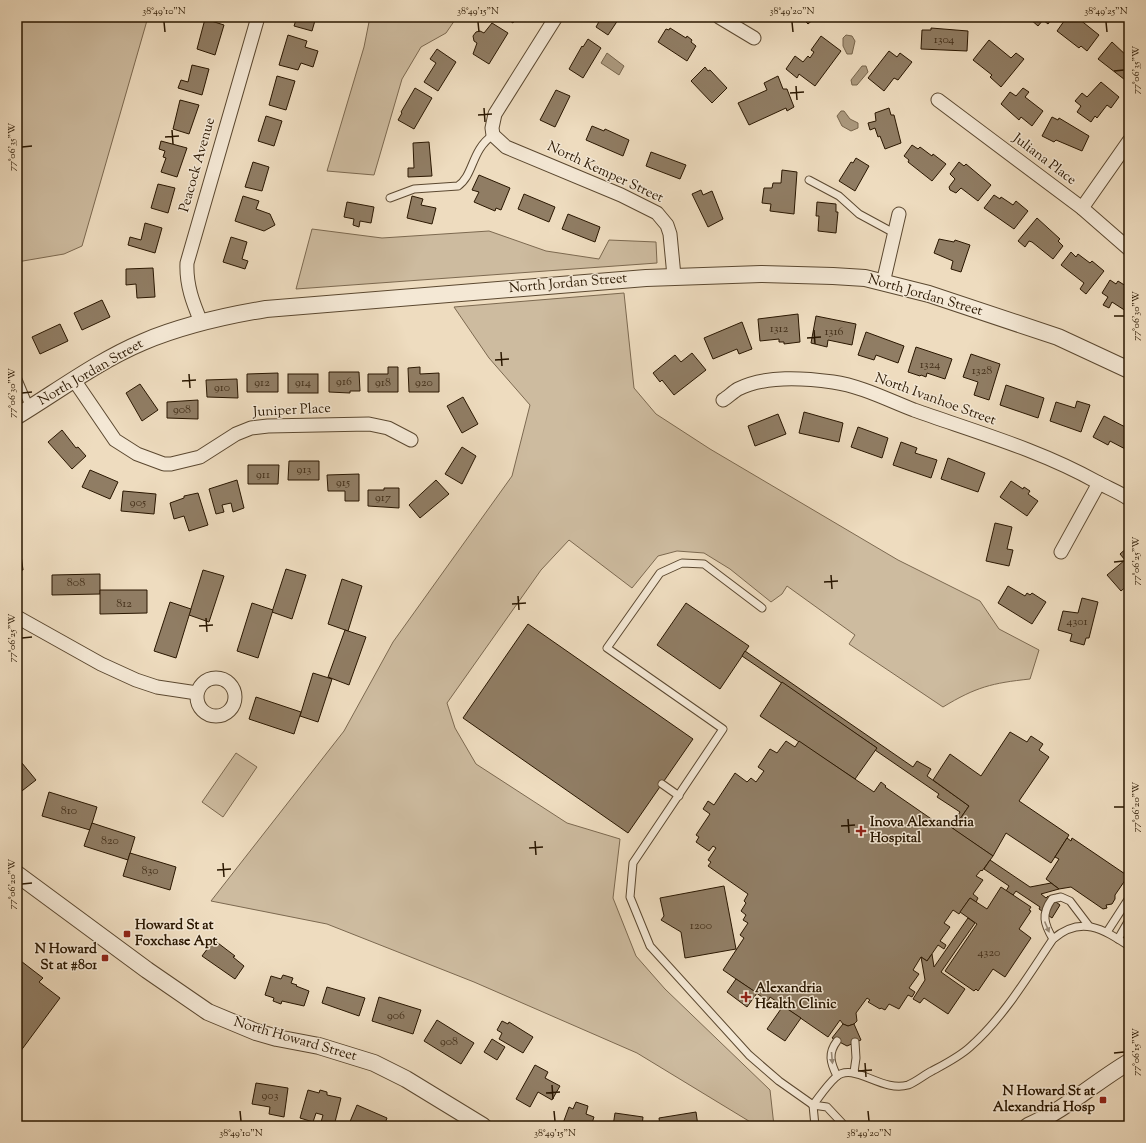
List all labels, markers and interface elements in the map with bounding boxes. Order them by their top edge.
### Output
text: 38°49'10"N [142,4,186,19]
text: 38°49'15"N [457,4,499,19]
text: 38°49'20"N [770,4,814,19]
text: 38°49'25"N [1084,4,1128,19]
house number: 1304 [934,31,954,49]
text: 77°06'35"W [1129,46,1144,94]
street label: Peacock Avenue [175,115,221,215]
text: 77°06'35"W [5,123,20,171]
street label: Juliana Place [1007,129,1080,191]
street label: North Kemper Street [544,137,667,209]
street label: North Jordan Street [508,269,628,299]
street label: North Jordan Street [865,270,985,322]
text: 77°06'30"W [1129,291,1144,341]
house number: 1312 [770,320,789,338]
house number: 1316 [825,323,844,341]
street label: North Jordan Street [35,335,148,411]
house number: 1324 [920,356,940,374]
house number: 1328 [972,362,992,380]
text: 77°06'30"W [5,368,20,418]
street label: North Ivanhoe Street [871,369,999,431]
house number: 916 [336,373,352,391]
house number: 912 [254,374,270,392]
house number: 914 [295,374,311,392]
house number: 918 [375,374,391,392]
house number: 920 [415,374,433,392]
house number: 910 [214,379,230,397]
street label: Juniper Place [252,399,331,423]
house number: 908 [173,401,191,419]
house number: 913 [297,461,312,479]
house number: 911 [256,466,270,484]
house number: 915 [336,474,350,492]
house number: 917 [375,489,391,507]
house number: 905 [130,494,146,512]
text: 77°06'25"W [1129,537,1144,585]
house number: 808 [67,574,85,592]
house number: 812 [116,595,132,613]
house number: 4301 [1066,613,1088,631]
text: 77°06'25"W [5,614,20,662]
text: 77°06'20"W [1129,782,1144,832]
house number: 810 [61,802,77,820]
place label: Inova Alexandria Hospital [870,813,975,849]
marker: Inova Alexandria Hospital [855,825,867,837]
house number: 820 [101,832,119,850]
text: 77°06'20"W [5,859,20,909]
house number: 830 [141,862,159,880]
place label: Howard St at Foxchase Apt [135,916,217,952]
house number: 1200 [690,917,712,935]
one-way arrow [1044,921,1050,932]
marker: Howard St at Foxchase Apt [122,929,132,939]
place label: N Howard St at #801 [35,940,97,976]
house number: 4320 [978,944,1000,962]
marker: N Howard St at #801 [100,953,110,963]
place label: Alexandria Health Clinic [755,979,837,1015]
marker: Alexandria Health Clinic [740,991,752,1003]
house number: 906 [387,1007,405,1025]
street label: North Howard Street [231,1013,359,1067]
text: 77°06'15"W [1129,1028,1144,1076]
house number: 908 [440,1033,458,1051]
one-way arrow [829,1052,835,1064]
place label: N Howard St at Alexandria Hosp [993,1082,1095,1118]
house number: 903 [261,1087,279,1105]
marker: N Howard St at Alexandria Hosp [1098,1095,1108,1105]
text: 38°49'10"N [219,1126,263,1141]
text: 38°49'15"N [534,1126,576,1141]
text: 38°49'20"N [847,1126,891,1141]

